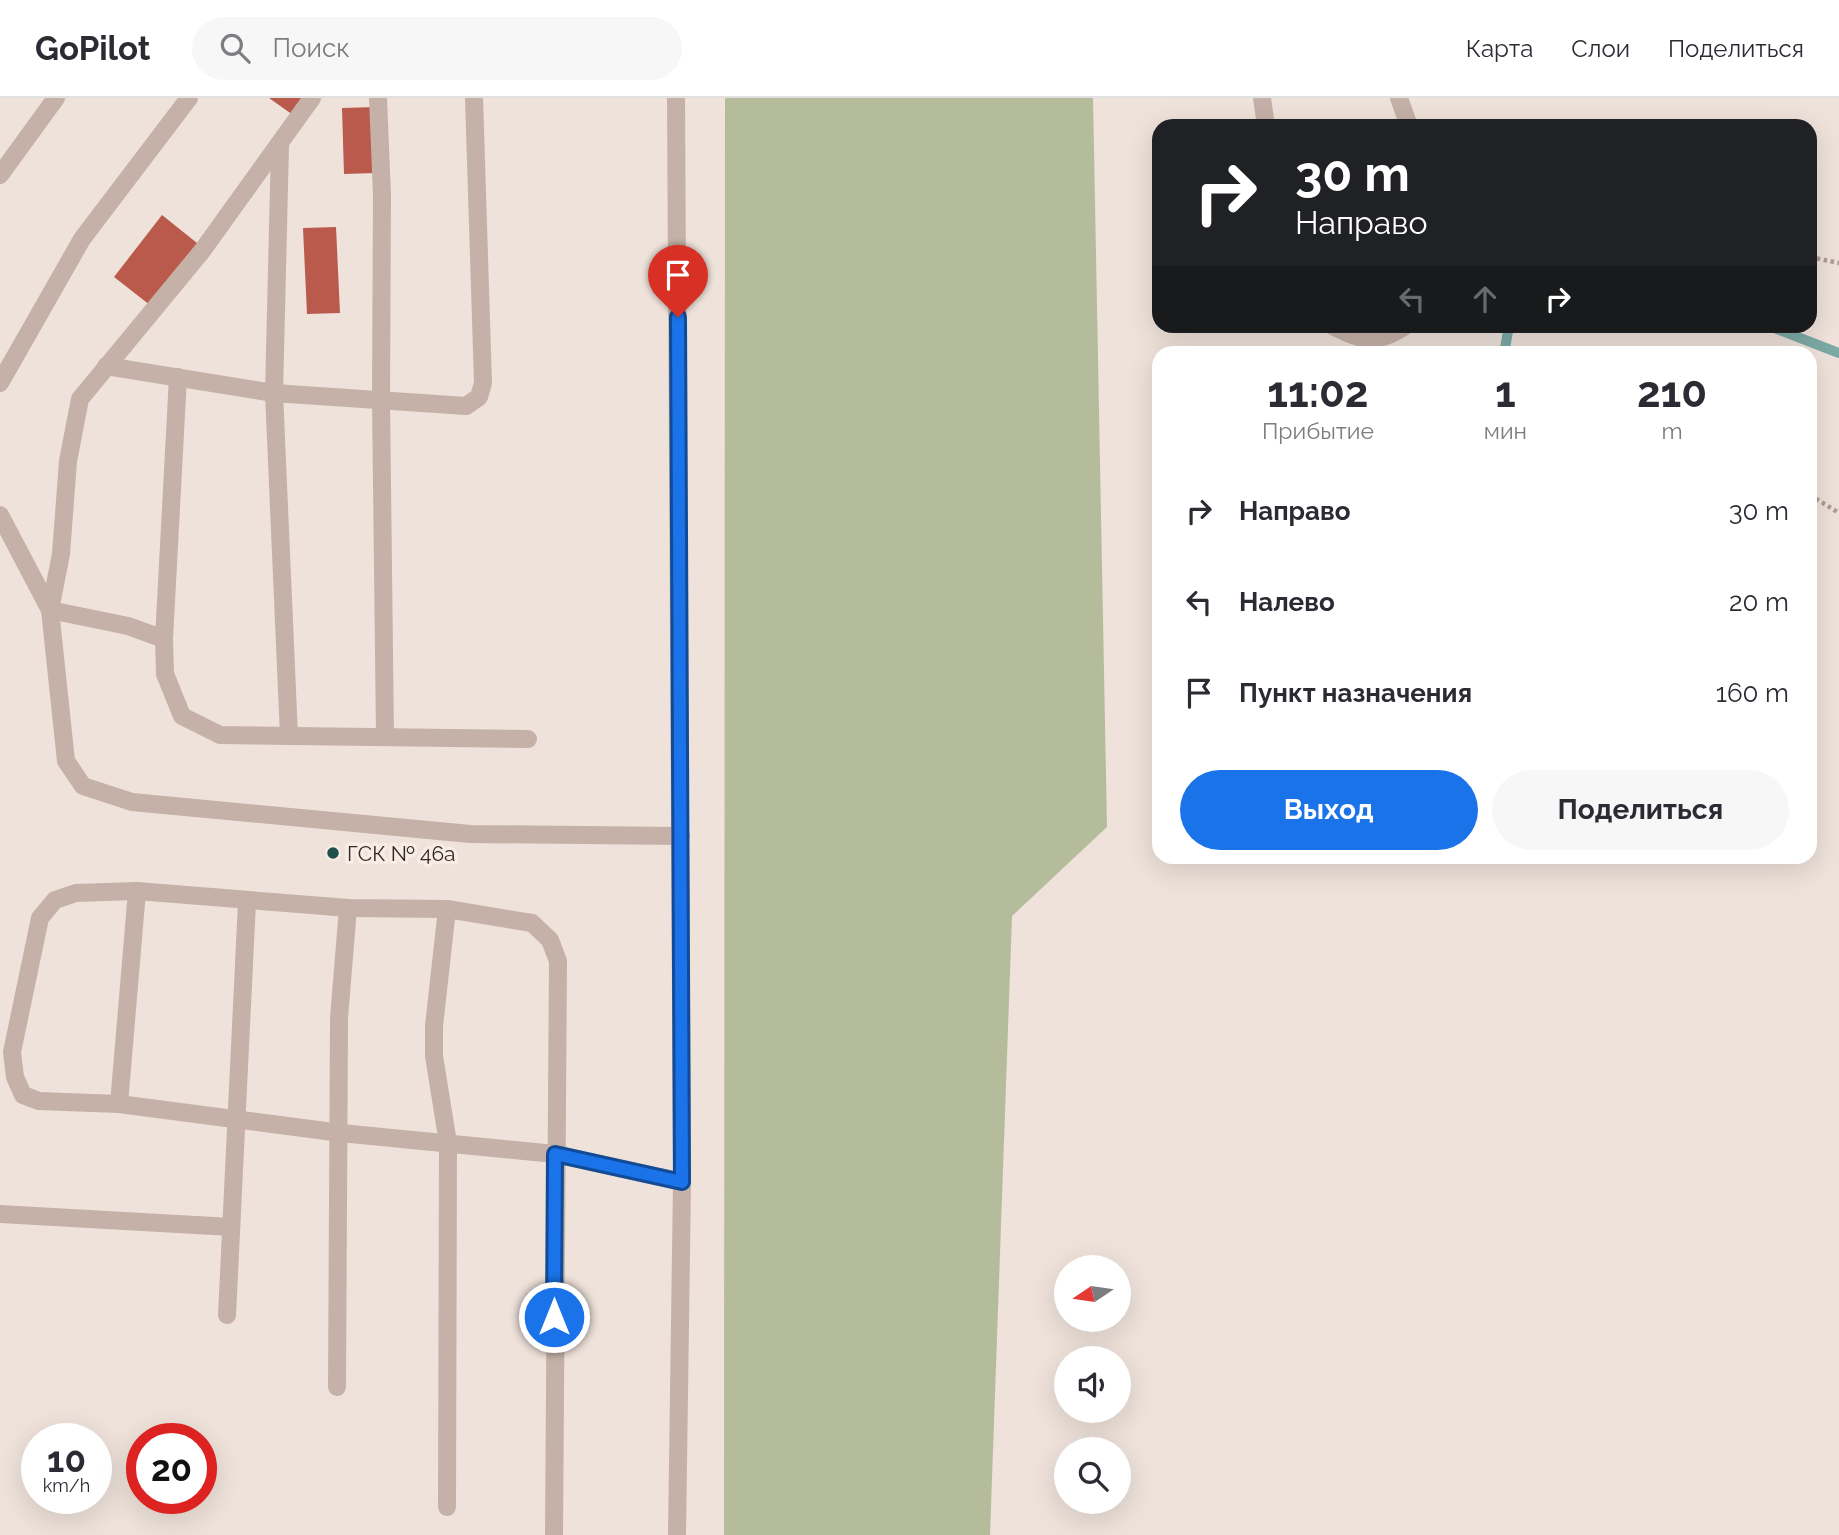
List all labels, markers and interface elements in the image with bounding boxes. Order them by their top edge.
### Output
search box [192,17,682,80]
text: GoPilot [35,29,150,68]
icon: search [216,29,254,67]
text: Поиск [272,33,350,63]
text: Карта [1466,34,1533,63]
text: Слои [1571,34,1630,63]
text: Поделиться [1668,34,1804,63]
text: 30 m [1295,145,1410,202]
icon: right [1180,147,1271,238]
text: Направо [1295,204,1427,241]
pin [648,245,708,317]
icon: arrive [659,256,697,294]
icon: left [1393,280,1431,318]
icon: ahead [1466,280,1504,318]
icon: right [1539,280,1577,318]
text: 11:02 [1267,368,1369,417]
text: 1 [1495,368,1516,417]
text: 210 [1637,368,1707,417]
text: Прибытие [1262,417,1374,444]
text: мин [1484,417,1527,444]
text: m [1661,417,1683,444]
icon: right [1180,492,1218,530]
text: Направо [1239,496,1350,526]
text: 30 m [1729,496,1789,526]
icon: left [1180,583,1218,621]
text: Налево [1239,587,1335,617]
text: 20 m [1729,587,1789,617]
icon: arrive [1180,674,1218,712]
text: Пункт назначения [1239,678,1472,708]
text: 160 m [1716,678,1789,708]
button: Выход [1180,770,1478,850]
button: Поделиться [1492,770,1789,850]
place label: ГСК № 46а [347,841,456,866]
marker: ГСК № 46а [325,845,341,861]
north arrow [1054,1255,1130,1332]
map controls [1054,1255,1131,1514]
position arrow [517,1280,591,1354]
button: sound [1054,1346,1131,1423]
speed limit sign: 20 [126,1423,217,1514]
button: search [1054,1437,1131,1514]
text: 10 [47,1439,86,1480]
text: km/h [43,1475,90,1496]

